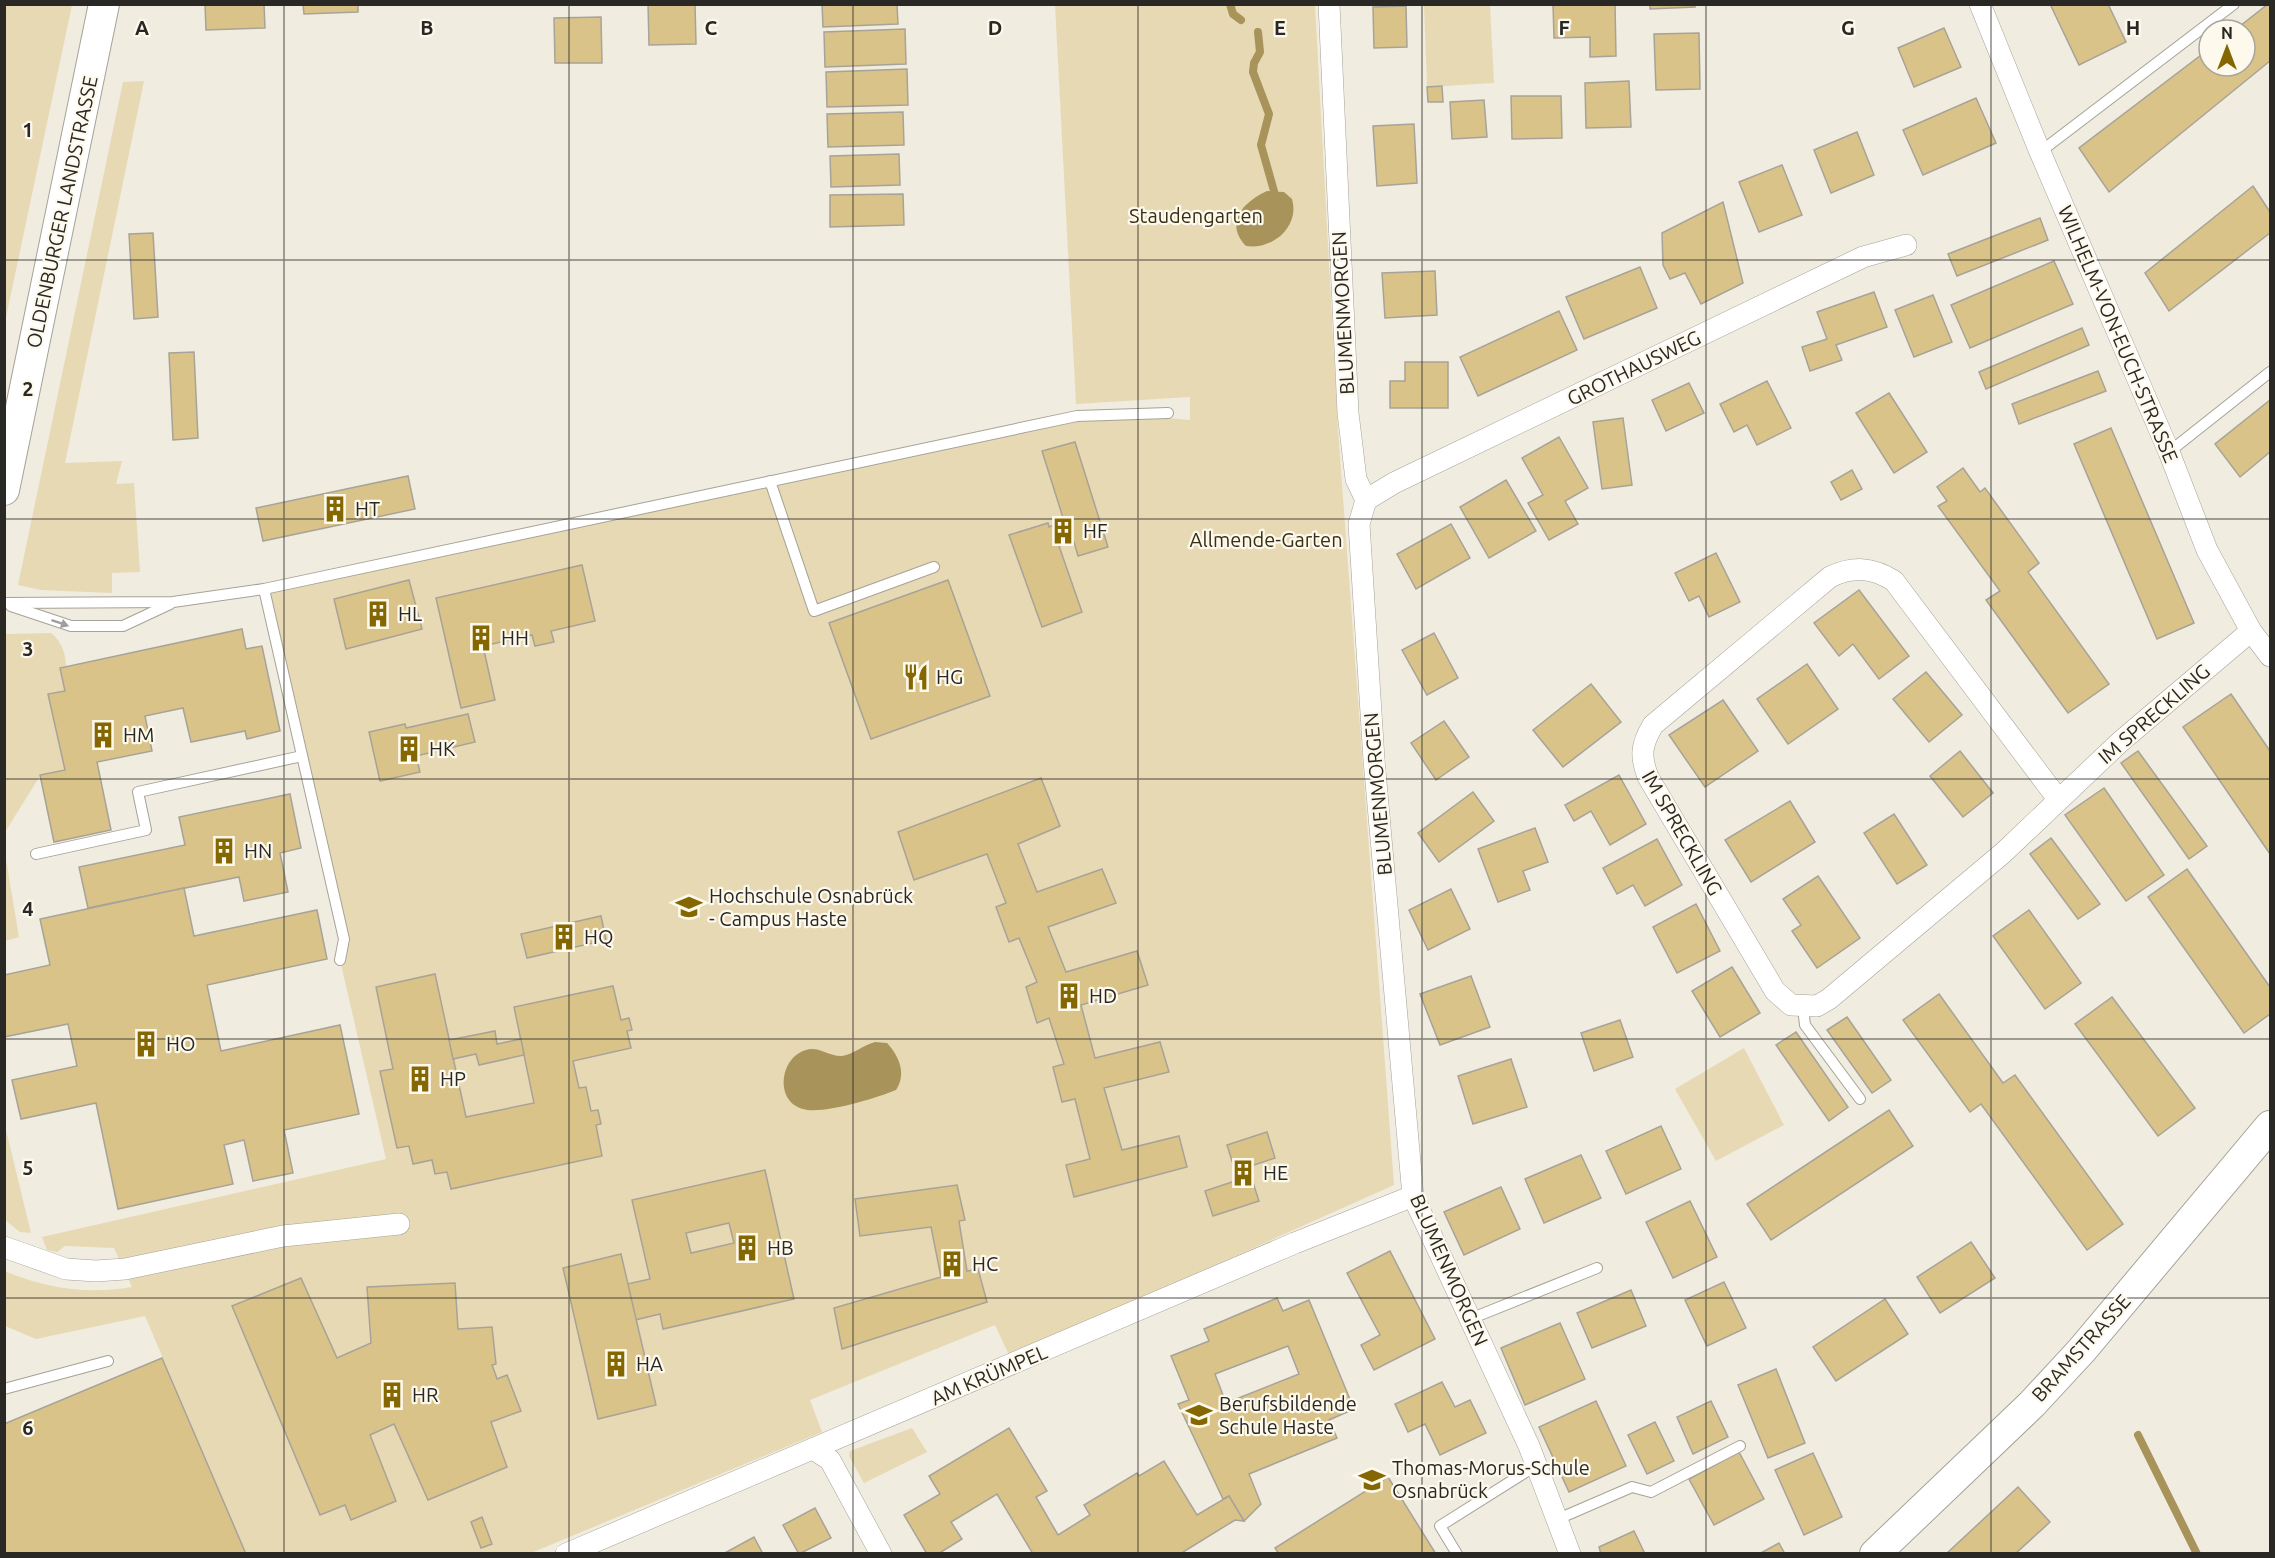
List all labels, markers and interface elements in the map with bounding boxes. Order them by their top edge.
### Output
text: A [135,16,149,39]
text: B [420,16,434,39]
text: C [705,16,718,39]
text: D [988,16,1002,39]
text: E [1274,16,1286,39]
text: F [1558,16,1570,39]
text: G [1841,16,1855,39]
text: H [2126,16,2140,39]
north arrow [2197,18,2257,78]
text: N [2221,24,2233,42]
street label: OLDENBURGER LANDSTRASSE [21,74,102,350]
text: 1 [22,118,34,141]
street label: WILHELM-VON-EUCH-STRASSE [2054,202,2183,466]
park label: Staudengarten [1129,204,1263,227]
street label: BLUMENMORGEN [1327,231,1358,395]
street label: GROTHAUSWEG [1563,325,1704,410]
text: 2 [22,377,34,400]
building icon: HT [320,494,350,524]
place label: HT [355,497,380,520]
building icon: HF [1048,516,1078,546]
place label: HF [1083,519,1107,542]
park label: Allmende-Garten [1189,528,1343,551]
building icon: HL [363,599,393,629]
place label: HL [398,602,422,625]
one-way arrow [51,618,69,628]
building icon: HH [466,623,496,653]
place label: HH [501,626,529,649]
text: 3 [22,637,34,660]
street label: IM SPRECKLING [2093,659,2214,768]
restaurant icon: HG [901,662,931,692]
place label: HG [936,665,963,688]
street label: BLUMENMORGEN [1359,712,1396,876]
building icon: HM [88,720,118,750]
place label: HM [123,723,154,746]
building icon: HK [394,734,424,764]
place label: HK [429,737,455,760]
street label: IM SPRECKLING [1637,766,1727,899]
building icon: HN [209,836,239,866]
place label: HN [244,839,272,862]
place label: Hochschule Osnabrück - Campus Haste [709,884,913,930]
school or university icon: Hochschule Osnabrück - Campus Haste [674,892,704,922]
text: 4 [22,897,34,920]
building icon: HQ [549,922,579,952]
place label: HQ [584,925,613,948]
building icon: HD [1054,981,1084,1011]
place label: HD [1089,984,1117,1007]
building icon: HO [131,1029,161,1059]
place label: HO [166,1032,195,1055]
building icon: HP [405,1064,435,1094]
place label: HP [440,1067,466,1090]
text: 5 [22,1156,34,1179]
building icon: HE [1228,1158,1258,1188]
place label: HE [1263,1161,1288,1184]
street label: BLUMENMORGEN [1406,1191,1493,1349]
building icon: HB [732,1233,762,1263]
place label: HB [767,1236,794,1259]
building icon: HC [937,1249,967,1279]
place label: HC [972,1252,998,1275]
street label: BRAMSTRASSE [2027,1289,2135,1406]
street label: AM KRÜMPEL [927,1340,1050,1409]
building icon: HA [601,1349,631,1379]
place label: HA [636,1352,663,1375]
building icon: HR [377,1380,407,1410]
place label: HR [412,1383,438,1406]
place label: Berufsbildende Schule Haste [1219,1392,1357,1438]
school or university icon: Berufsbildende Schule Haste [1184,1400,1214,1430]
text: 6 [22,1416,34,1439]
place label: Thomas-Morus-Schule Osnabrück [1392,1456,1590,1502]
school or university icon: Thomas-Morus-Schule Osnabrück [1357,1465,1387,1495]

